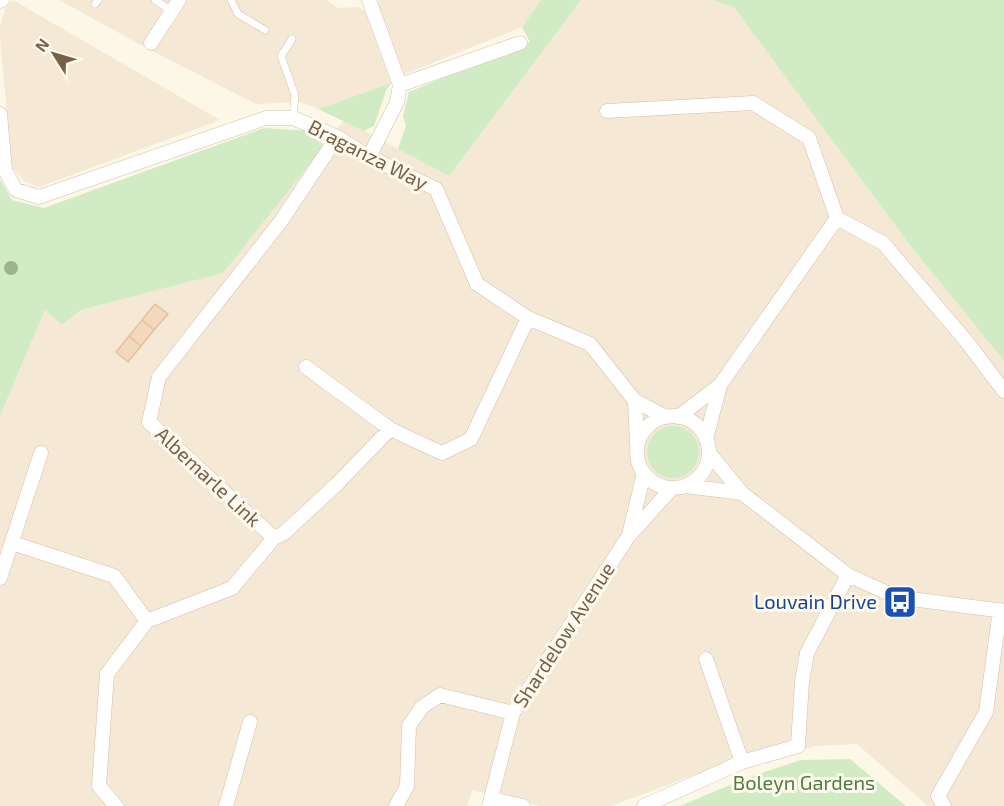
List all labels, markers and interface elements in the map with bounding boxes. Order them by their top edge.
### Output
north arrow [24,24,84,84]
text: N [31,34,53,55]
street label: Braganza Way [305,114,433,195]
street label: Albemarle Link [151,421,266,531]
street label: Shardelow Avenue [507,557,619,712]
bus stop icon: Louvain Drive [882,584,918,620]
place label: Louvain Drive [754,589,877,613]
park label: Boleyn Gardens [733,770,875,794]

